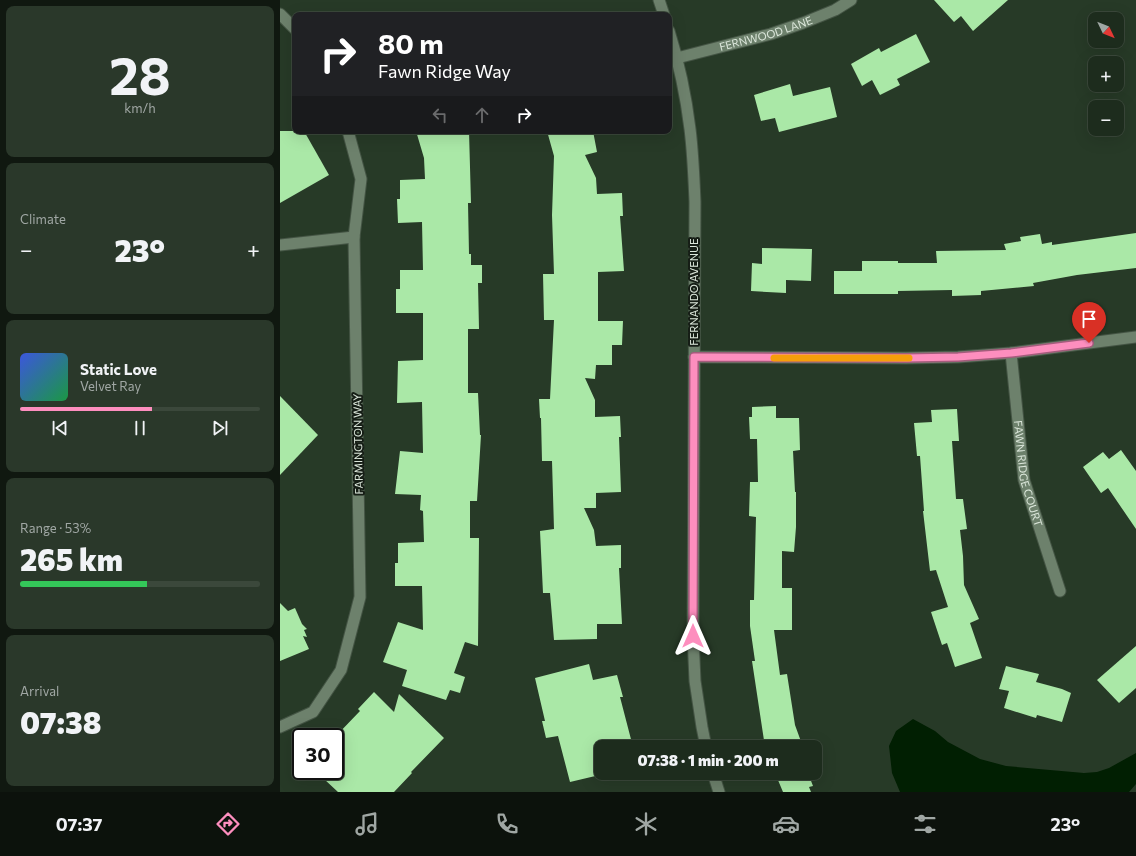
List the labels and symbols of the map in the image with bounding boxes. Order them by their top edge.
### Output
north arrow [1088,12,1124,48]
street label: FERNWOOD LANE [718,13,814,53]
street label: FERNANDO AVENUE [687,238,700,346]
pin [1072,302,1106,343]
street label: FARMINGTON WAY [350,393,365,495]
street label: FAWN RIDGE COURT [1012,420,1046,528]
position arrow [672,615,714,657]
speed limit sign: 30 [292,728,344,780]

